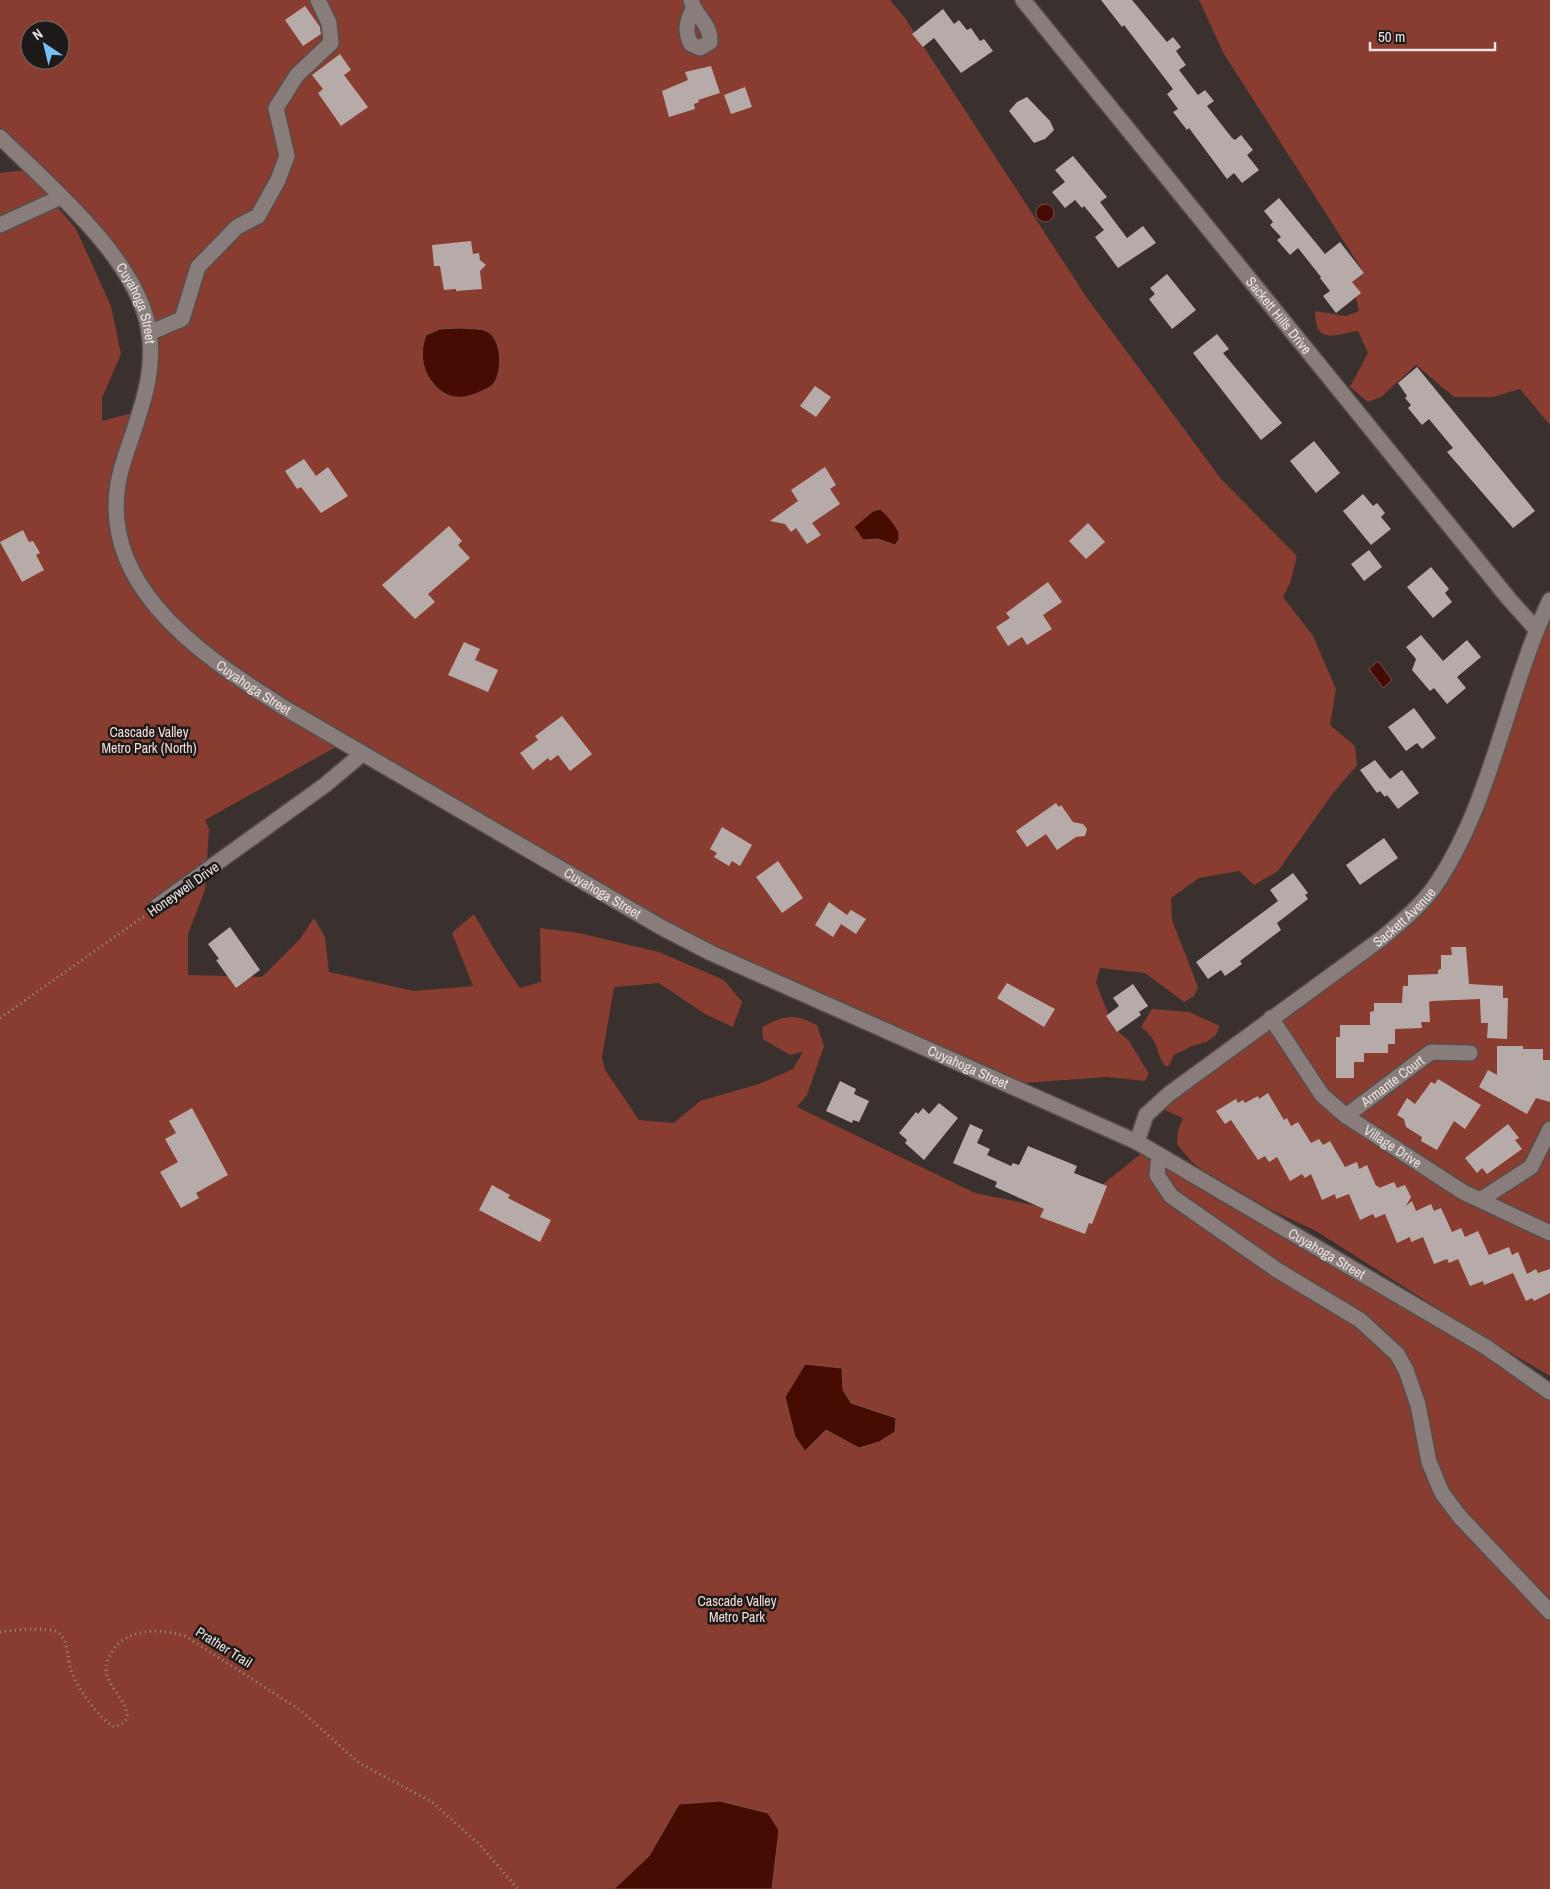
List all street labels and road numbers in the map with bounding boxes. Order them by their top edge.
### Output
street label: Cuyahoga Street [112,259,159,344]
street label: Sackett Hills Drive [1242,273,1316,358]
street label: Cuyahoga Street [213,656,294,719]
street label: Honeywell Drive [144,858,222,920]
street label: Cuyahoga Street [561,864,644,922]
street label: Sackett Avenue [1369,884,1440,951]
street label: Cuyahoga Street [925,1041,1011,1093]
street label: Armante Court [1356,1051,1428,1111]
street label: Village Drive [1360,1121,1425,1172]
street label: Cuyahoga Street [1285,1224,1368,1283]
street label: Prather Trail [192,1623,256,1671]

